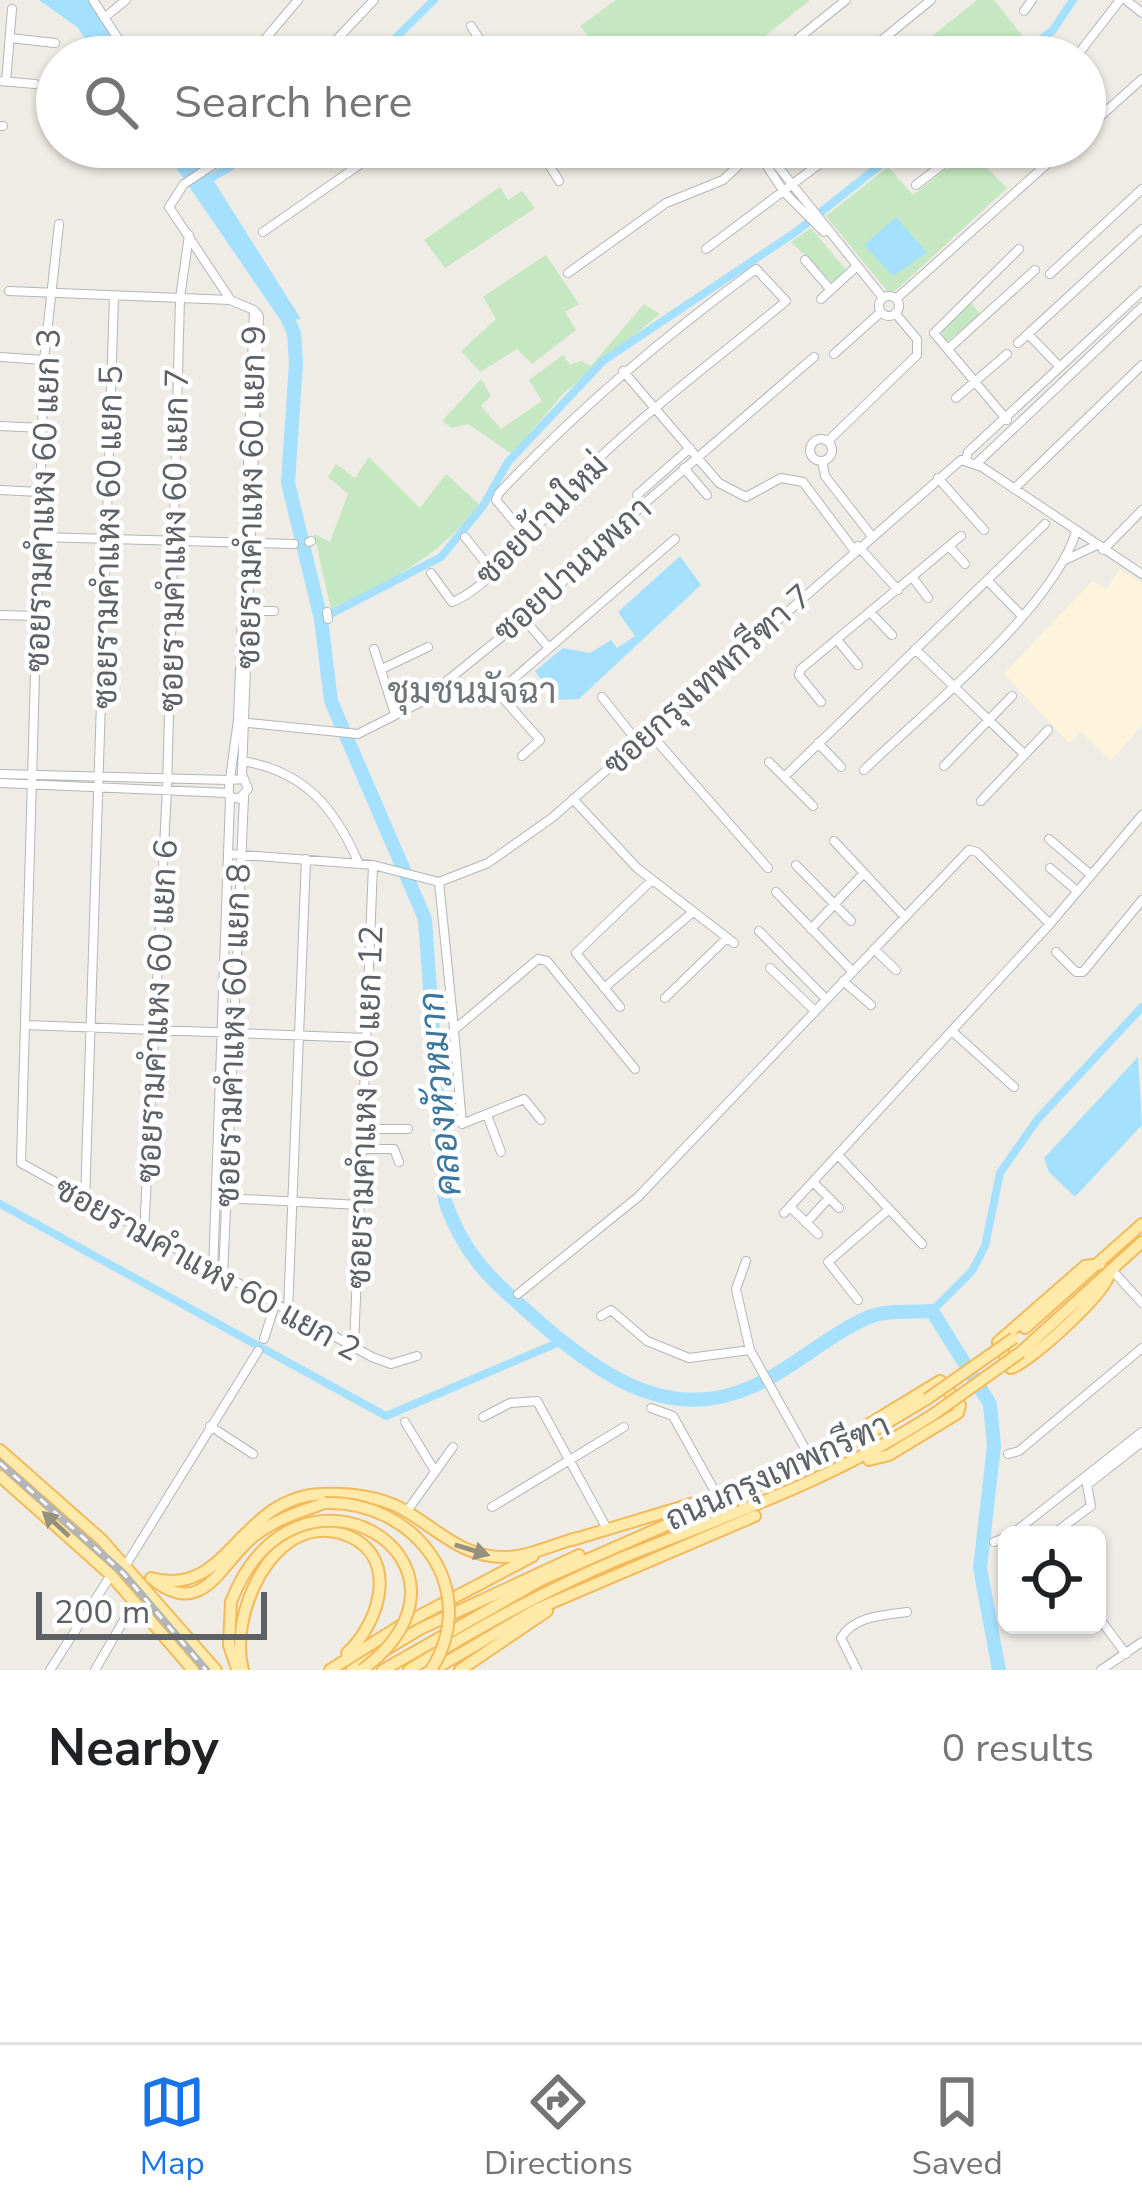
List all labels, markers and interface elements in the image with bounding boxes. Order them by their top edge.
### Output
search box [36,36,1106,168]
icon: search [78,69,144,135]
text: Search here [174,72,413,133]
street label: ซอยรามคำแหง 60 แยก 9 [226,325,277,669]
street label: ซอยรามคำแหง 60 แยก 3 [15,328,72,673]
street label: ซอยรามคำแหง 60 แยก 5 [83,365,134,709]
street label: ซอยรามคำแหง 60 แยก 7 [149,368,200,712]
street label: ซอยบ้านใหม่ [466,444,618,596]
street label: ซอยปานนพภา [484,487,662,653]
street label: ซอยกรุงเทพกรีฑา 7 [594,574,822,786]
district label: ชุมชนมัจฉา [388,667,556,716]
street label: ซอยรามคำแหง 60 แยก 6 [126,838,189,1184]
street label: ซอยรามคำแหง 60 แยก 8 [205,863,262,1208]
street label: ซอยรามคำแหง 60 แยก 12 [337,925,394,1289]
water label: คลองหัวหมาก [407,990,474,1198]
street label: ซอยรามคำแหง 60 แยก 2 [46,1166,368,1372]
street label: ถนนกรุงเทพกรีฑา [658,1403,897,1542]
one-way arrow [41,1511,70,1538]
map controls [998,1526,1106,1634]
button: locate [998,1526,1106,1634]
one-way arrow [454,1542,491,1560]
scale bar [36,1586,267,1639]
text: 200 m [54,1590,150,1635]
text: Nearby [48,1713,219,1783]
text: 0 results [942,1722,1094,1775]
tab: Map [139,2069,205,2186]
tab: Directions [484,2069,633,2186]
tab: Saved [911,2069,1003,2186]

